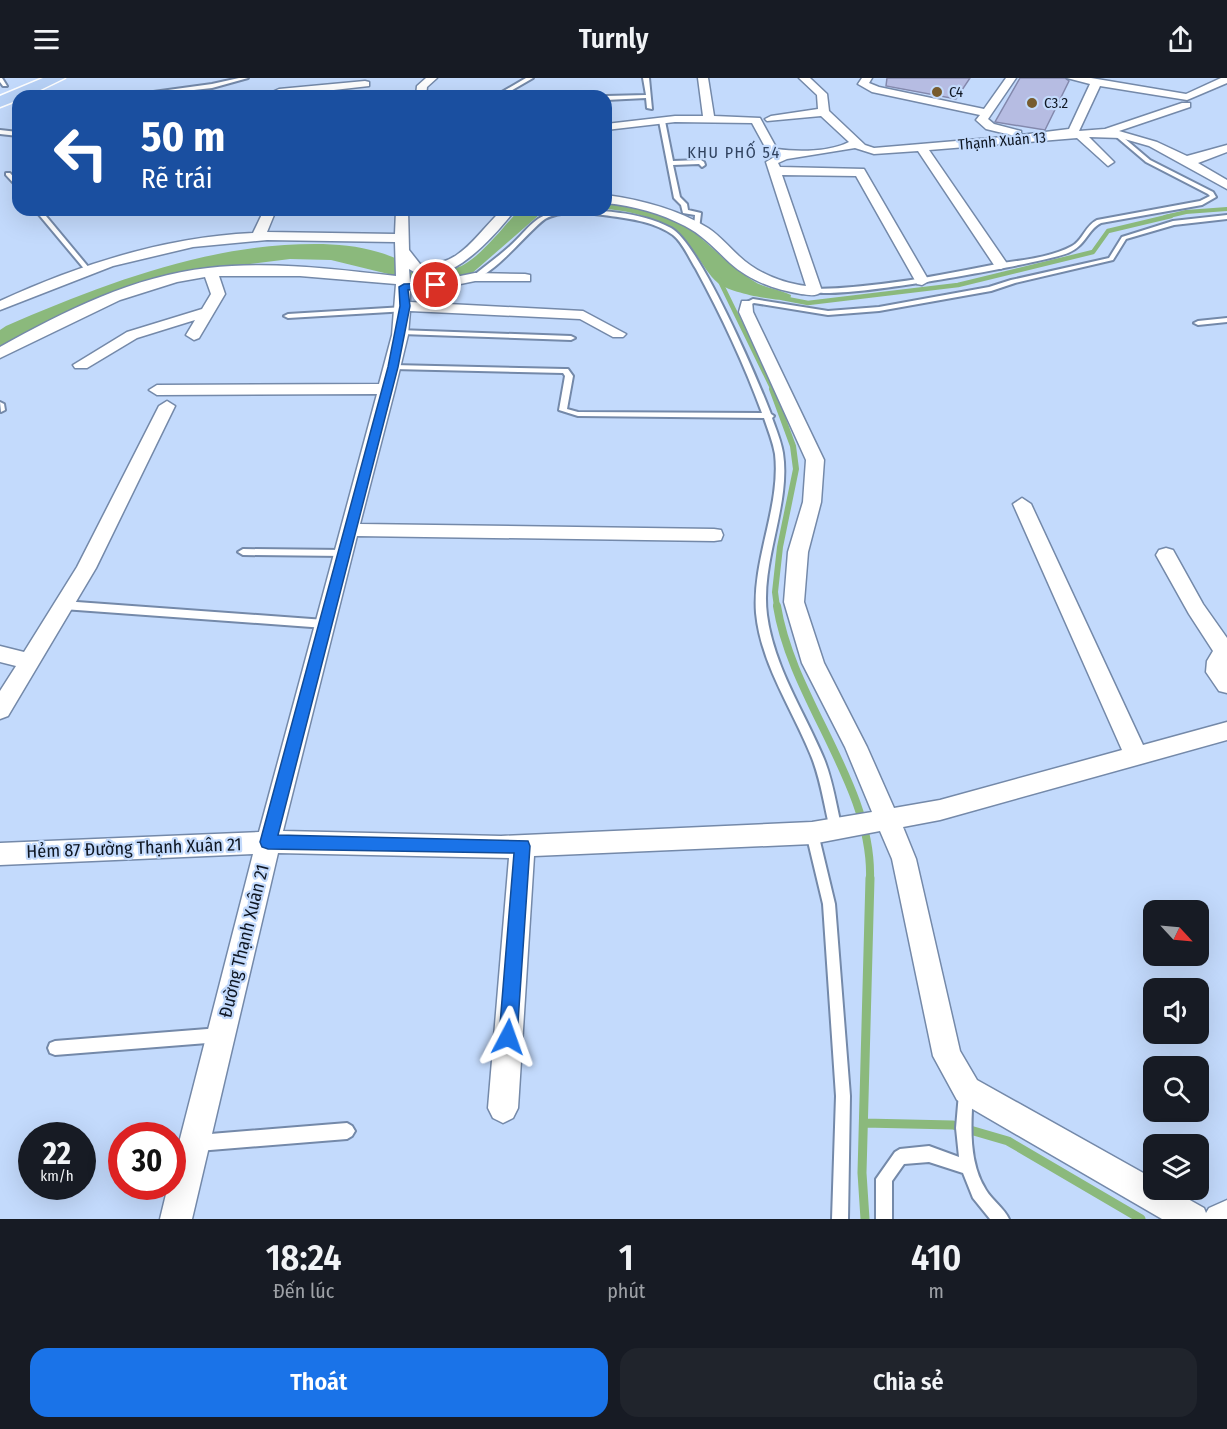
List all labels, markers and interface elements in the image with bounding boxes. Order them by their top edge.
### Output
icon: menu [30,23,63,56]
text: Turnly [579,23,648,55]
icon: share [1164,23,1197,56]
place label: C4 [949,83,963,101]
marker: C4 [930,85,944,99]
place label: C3.2 [1044,94,1069,112]
marker: C3.2 [1025,96,1039,110]
text: 50 m [141,112,225,162]
icon: left [42,114,120,192]
street label: Thạnh Xuân 13 [957,128,1047,154]
district label: KHU PHỐ 54 [687,140,781,162]
text: Rẽ trái [141,163,212,195]
pin [410,259,461,310]
icon: arrive [419,268,452,301]
street label: Hẻm 87 Đường Thạnh Xuân 21 [26,833,242,863]
street label: Đường Thạnh Xuân 21 [214,862,274,1020]
north arrow [1143,900,1209,966]
map controls [1143,900,1209,1200]
button: sound [1143,978,1209,1044]
position arrow [476,1005,540,1069]
button: search [1143,1056,1209,1122]
speed limit sign: 30 [108,1122,186,1200]
button: layers [1143,1134,1209,1200]
text: 22 [43,1136,71,1172]
text: km/h [40,1167,74,1185]
text: 18:24 [266,1236,342,1280]
text: 1 [619,1236,634,1280]
text: 410 [911,1236,961,1280]
text: Đến lúc [273,1279,334,1303]
text: phút [607,1279,645,1303]
text: m [929,1279,944,1303]
button: Thoát [30,1348,608,1417]
button: Chia sẻ [620,1348,1197,1417]

